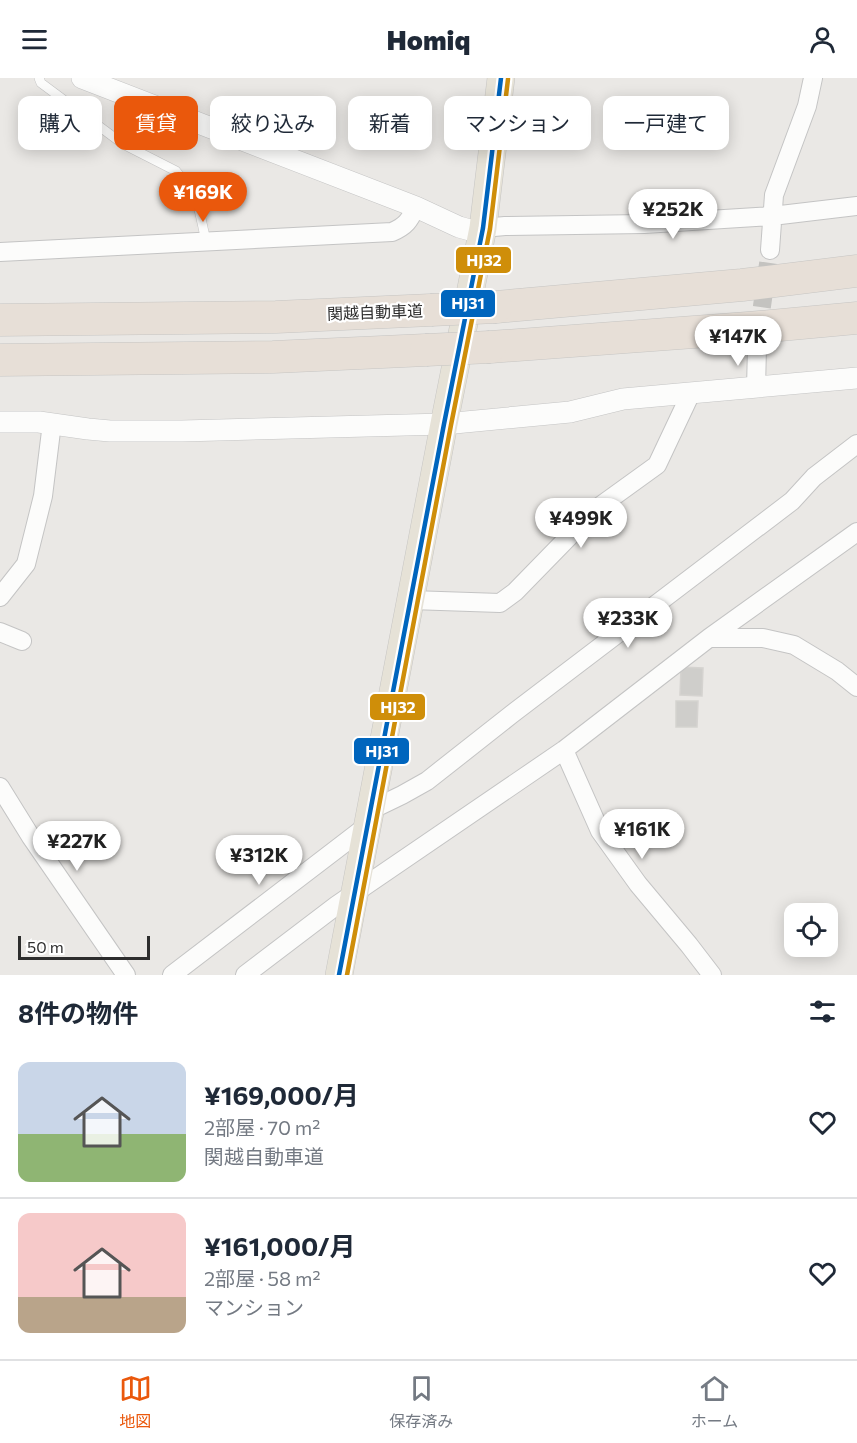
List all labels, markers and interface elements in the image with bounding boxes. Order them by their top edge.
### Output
icon: menu [18,23,51,56]
text: Homiq [387,23,470,56]
icon: person [806,23,839,56]
chip: 購入 [18,96,102,150]
chip: 賃貸 [114,96,198,150]
chip: 絞り込み [210,96,336,150]
chip: 新着 [348,96,432,150]
chip: マンション [444,96,591,150]
chip: 一戸建て [603,96,729,150]
pin: ¥169K [161,172,245,223]
text: ¥169K [173,179,233,203]
pin: ¥252K [631,189,715,240]
text: ¥252K [642,196,704,220]
line badge: HJ32 [455,246,512,274]
text: HJ32 [466,250,502,269]
line badge: HJ31 [440,289,496,318]
text: HJ31 [451,293,485,312]
street label: 関越自動車道 [327,300,423,323]
pin: ¥147K [696,316,780,367]
text: ¥147K [709,323,767,347]
pin: ¥499K [539,498,623,549]
text: ¥499K [549,505,613,529]
pin: ¥233K [586,598,670,649]
text: ¥233K [597,605,659,629]
line badge: HJ32 [369,693,426,721]
text: HJ32 [380,697,416,716]
line badge: HJ31 [353,737,410,765]
text: HJ31 [365,741,399,760]
pin: ¥161K [600,809,684,860]
text: ¥161K [613,816,671,840]
pin: ¥227K [35,821,119,872]
text: ¥227K [47,828,107,852]
pin: ¥312K [217,835,301,886]
text: ¥312K [230,842,288,866]
map controls [784,903,838,957]
button: locate [784,903,838,957]
scale bar [18,933,150,960]
text: 50 m [27,937,64,956]
icon: filters [806,995,839,1028]
text: 8件の物件 [18,997,138,1028]
text: ¥169,000/月 [204,1079,359,1110]
icon: home [66,1086,138,1158]
icon: heart [806,1106,839,1139]
text: 2部屋 · 70 m² [204,1115,320,1139]
text: 関越自動車道 [204,1144,324,1168]
text: ¥161,000/月 [204,1230,355,1261]
icon: home [66,1237,138,1309]
icon: heart [806,1257,839,1290]
text: 2部屋 · 58 m² [204,1266,320,1290]
text: マンション [204,1295,304,1319]
tab: 地図 [119,1372,152,1432]
tab: 保存済み [389,1372,453,1432]
tab: ホーム [691,1372,738,1432]

